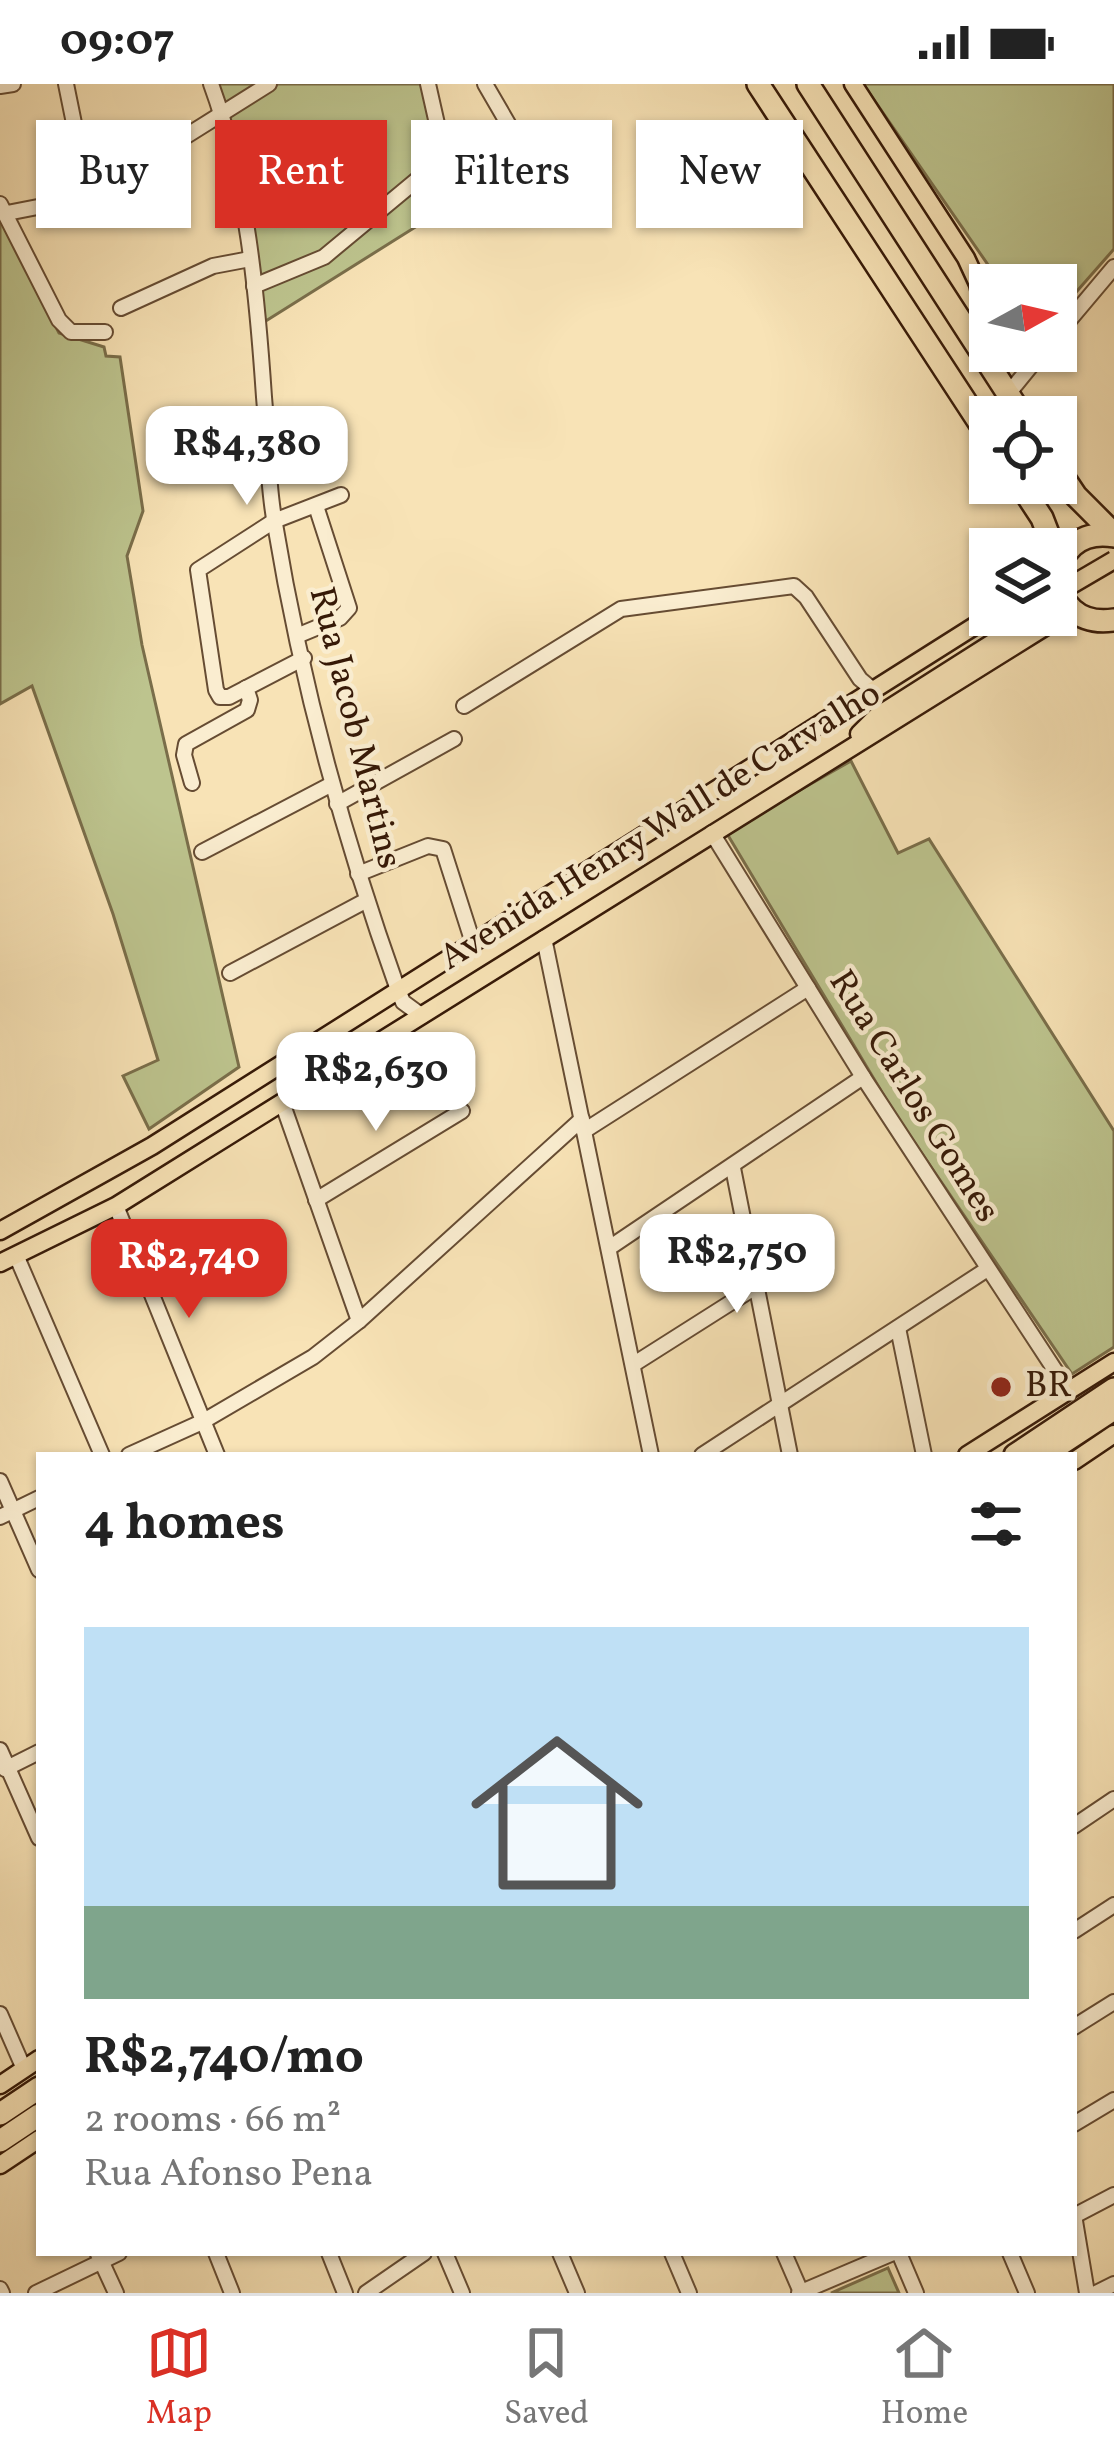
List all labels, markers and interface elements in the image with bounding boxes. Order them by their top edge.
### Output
text: 09:07 [60,11,175,74]
chip: Buy [36,120,191,228]
chip: Rent [215,120,387,228]
chip: Filters [411,120,612,228]
chip: New [636,120,803,228]
north arrow [969,264,1077,372]
map controls [969,264,1077,636]
button: locate [969,396,1077,504]
pin: R$4,380 [136,406,358,508]
text: R$4,380 [173,418,321,472]
button: layers [969,528,1077,636]
street label: Rua Jacob Martins [295,582,413,874]
street label: Avenida Henry Wall de Carvalho [431,670,891,984]
street label: Rua Carlos Gomes [815,961,1011,1233]
pin: R$2,630 [265,1032,487,1134]
text: R$2,630 [303,1044,449,1098]
pin: R$2,750 [626,1214,848,1316]
pin: R$2,740 [78,1219,300,1321]
text: R$2,750 [667,1226,807,1280]
text: R$2,740 [118,1231,260,1285]
place label: BR [1025,1362,1072,1412]
marker: BR [988,1374,1014,1400]
text: 4 homes [84,1489,285,1560]
icon: filters [963,1491,1029,1557]
icon: home [449,1705,665,1921]
text: R$2,740/mo [84,2023,364,2094]
text: 2 rooms · 66 m² [84,2094,341,2148]
text: Rua Afonso Pena [84,2148,373,2202]
tab: Map [146,2320,212,2438]
tab: Saved [504,2320,589,2438]
tab: Home [881,2320,968,2438]

